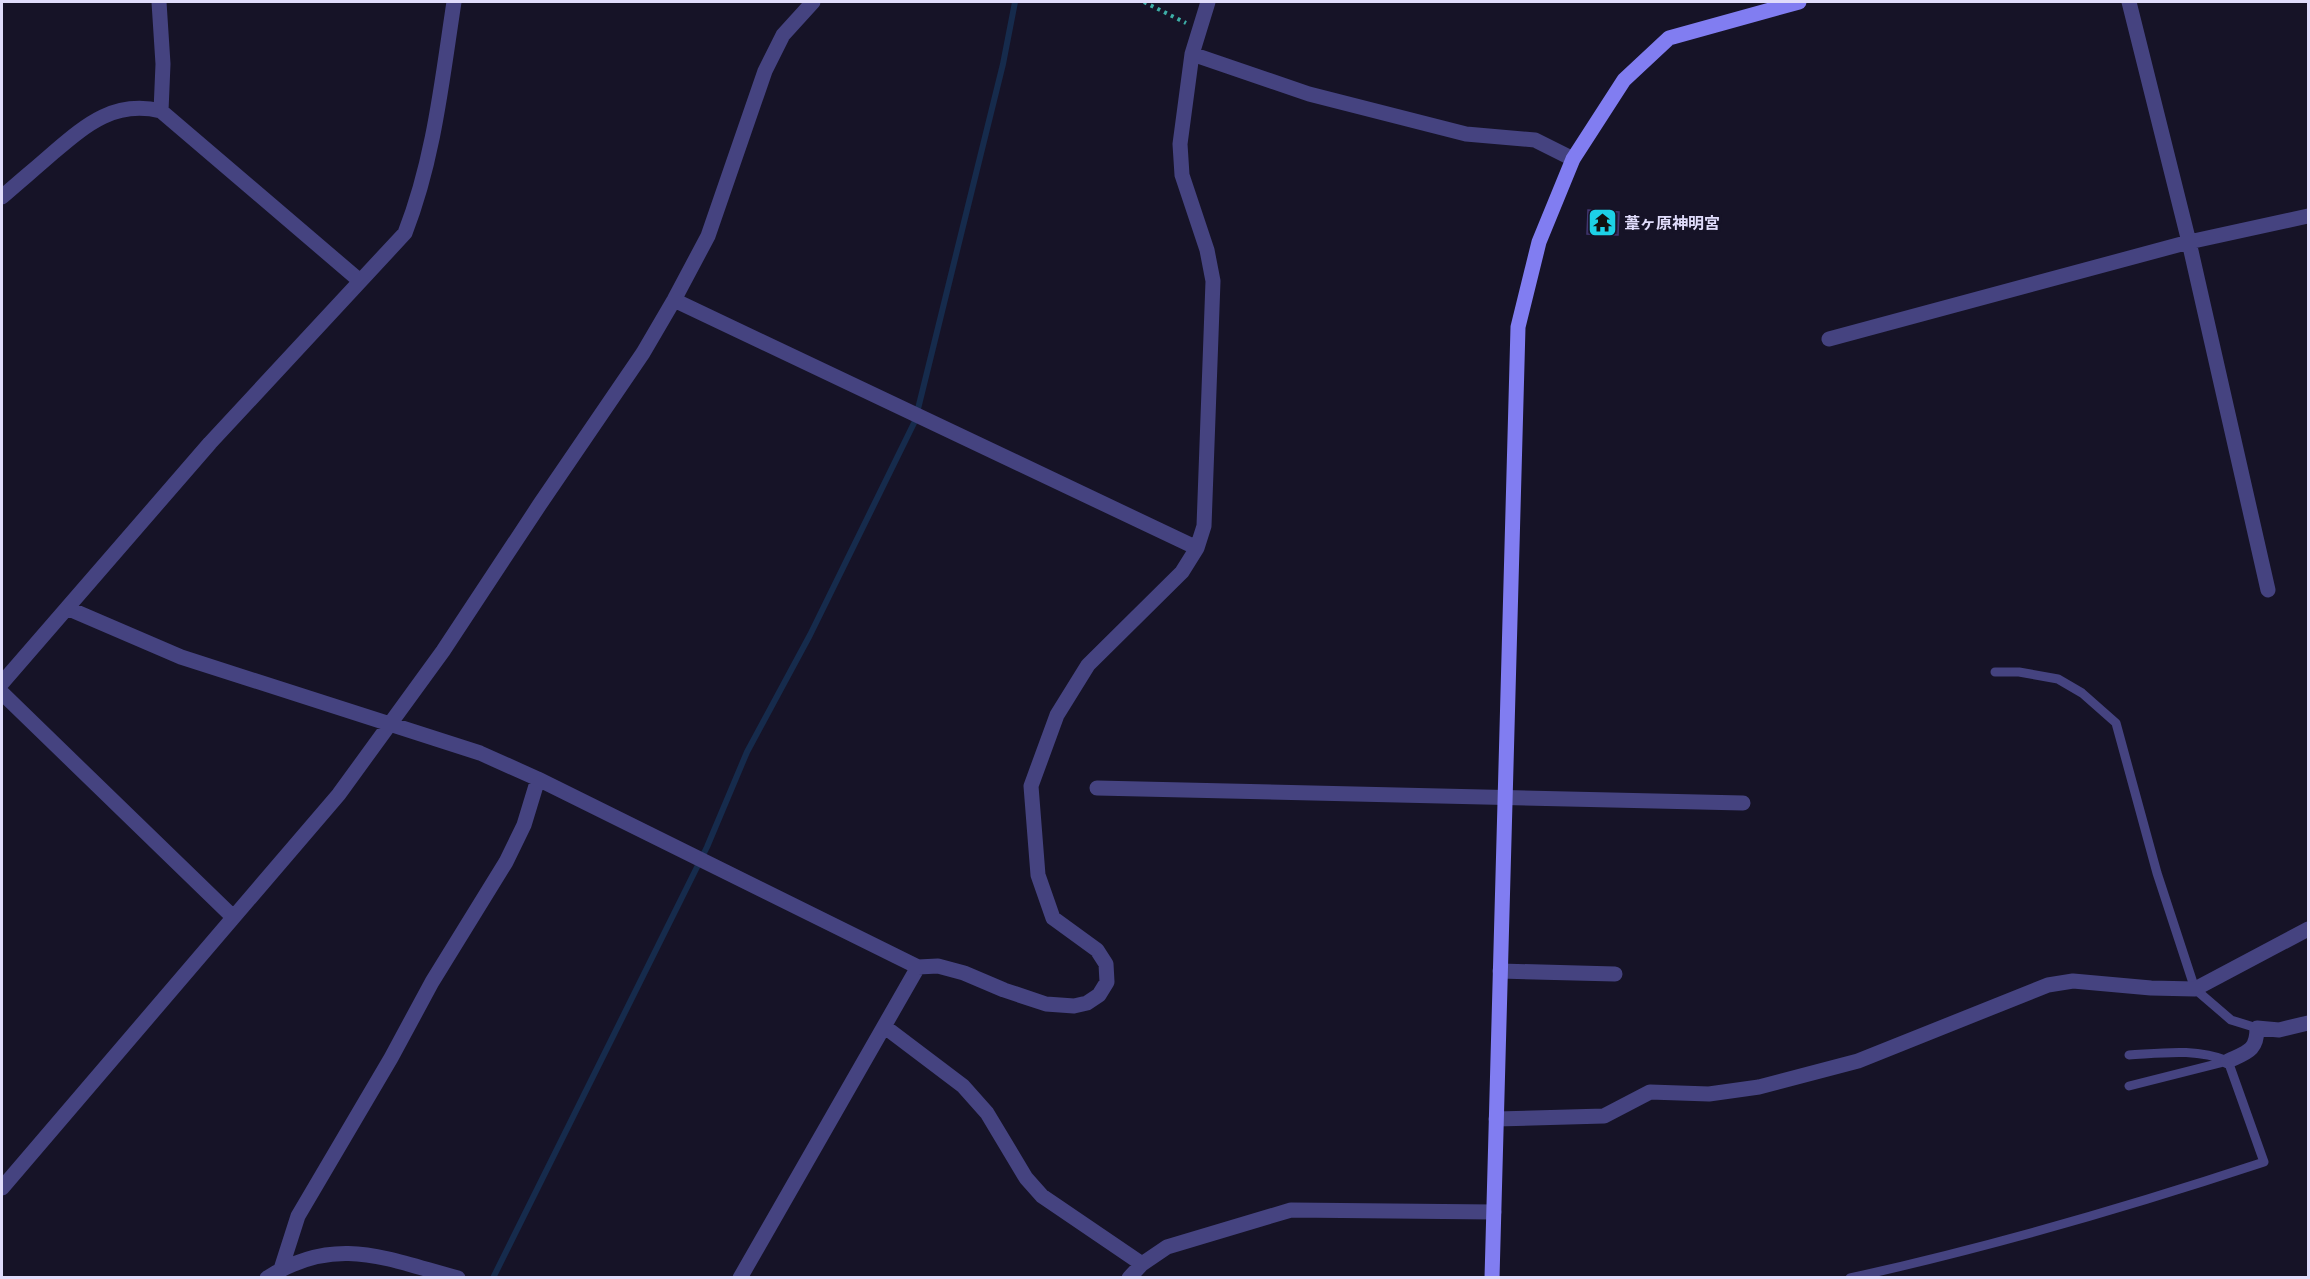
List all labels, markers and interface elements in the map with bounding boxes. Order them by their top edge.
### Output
temple icon: 葦ヶ原神明宮 [1587,207,1619,239]
place label: 葦ヶ原神明宮 [1624,214,1720,233]

